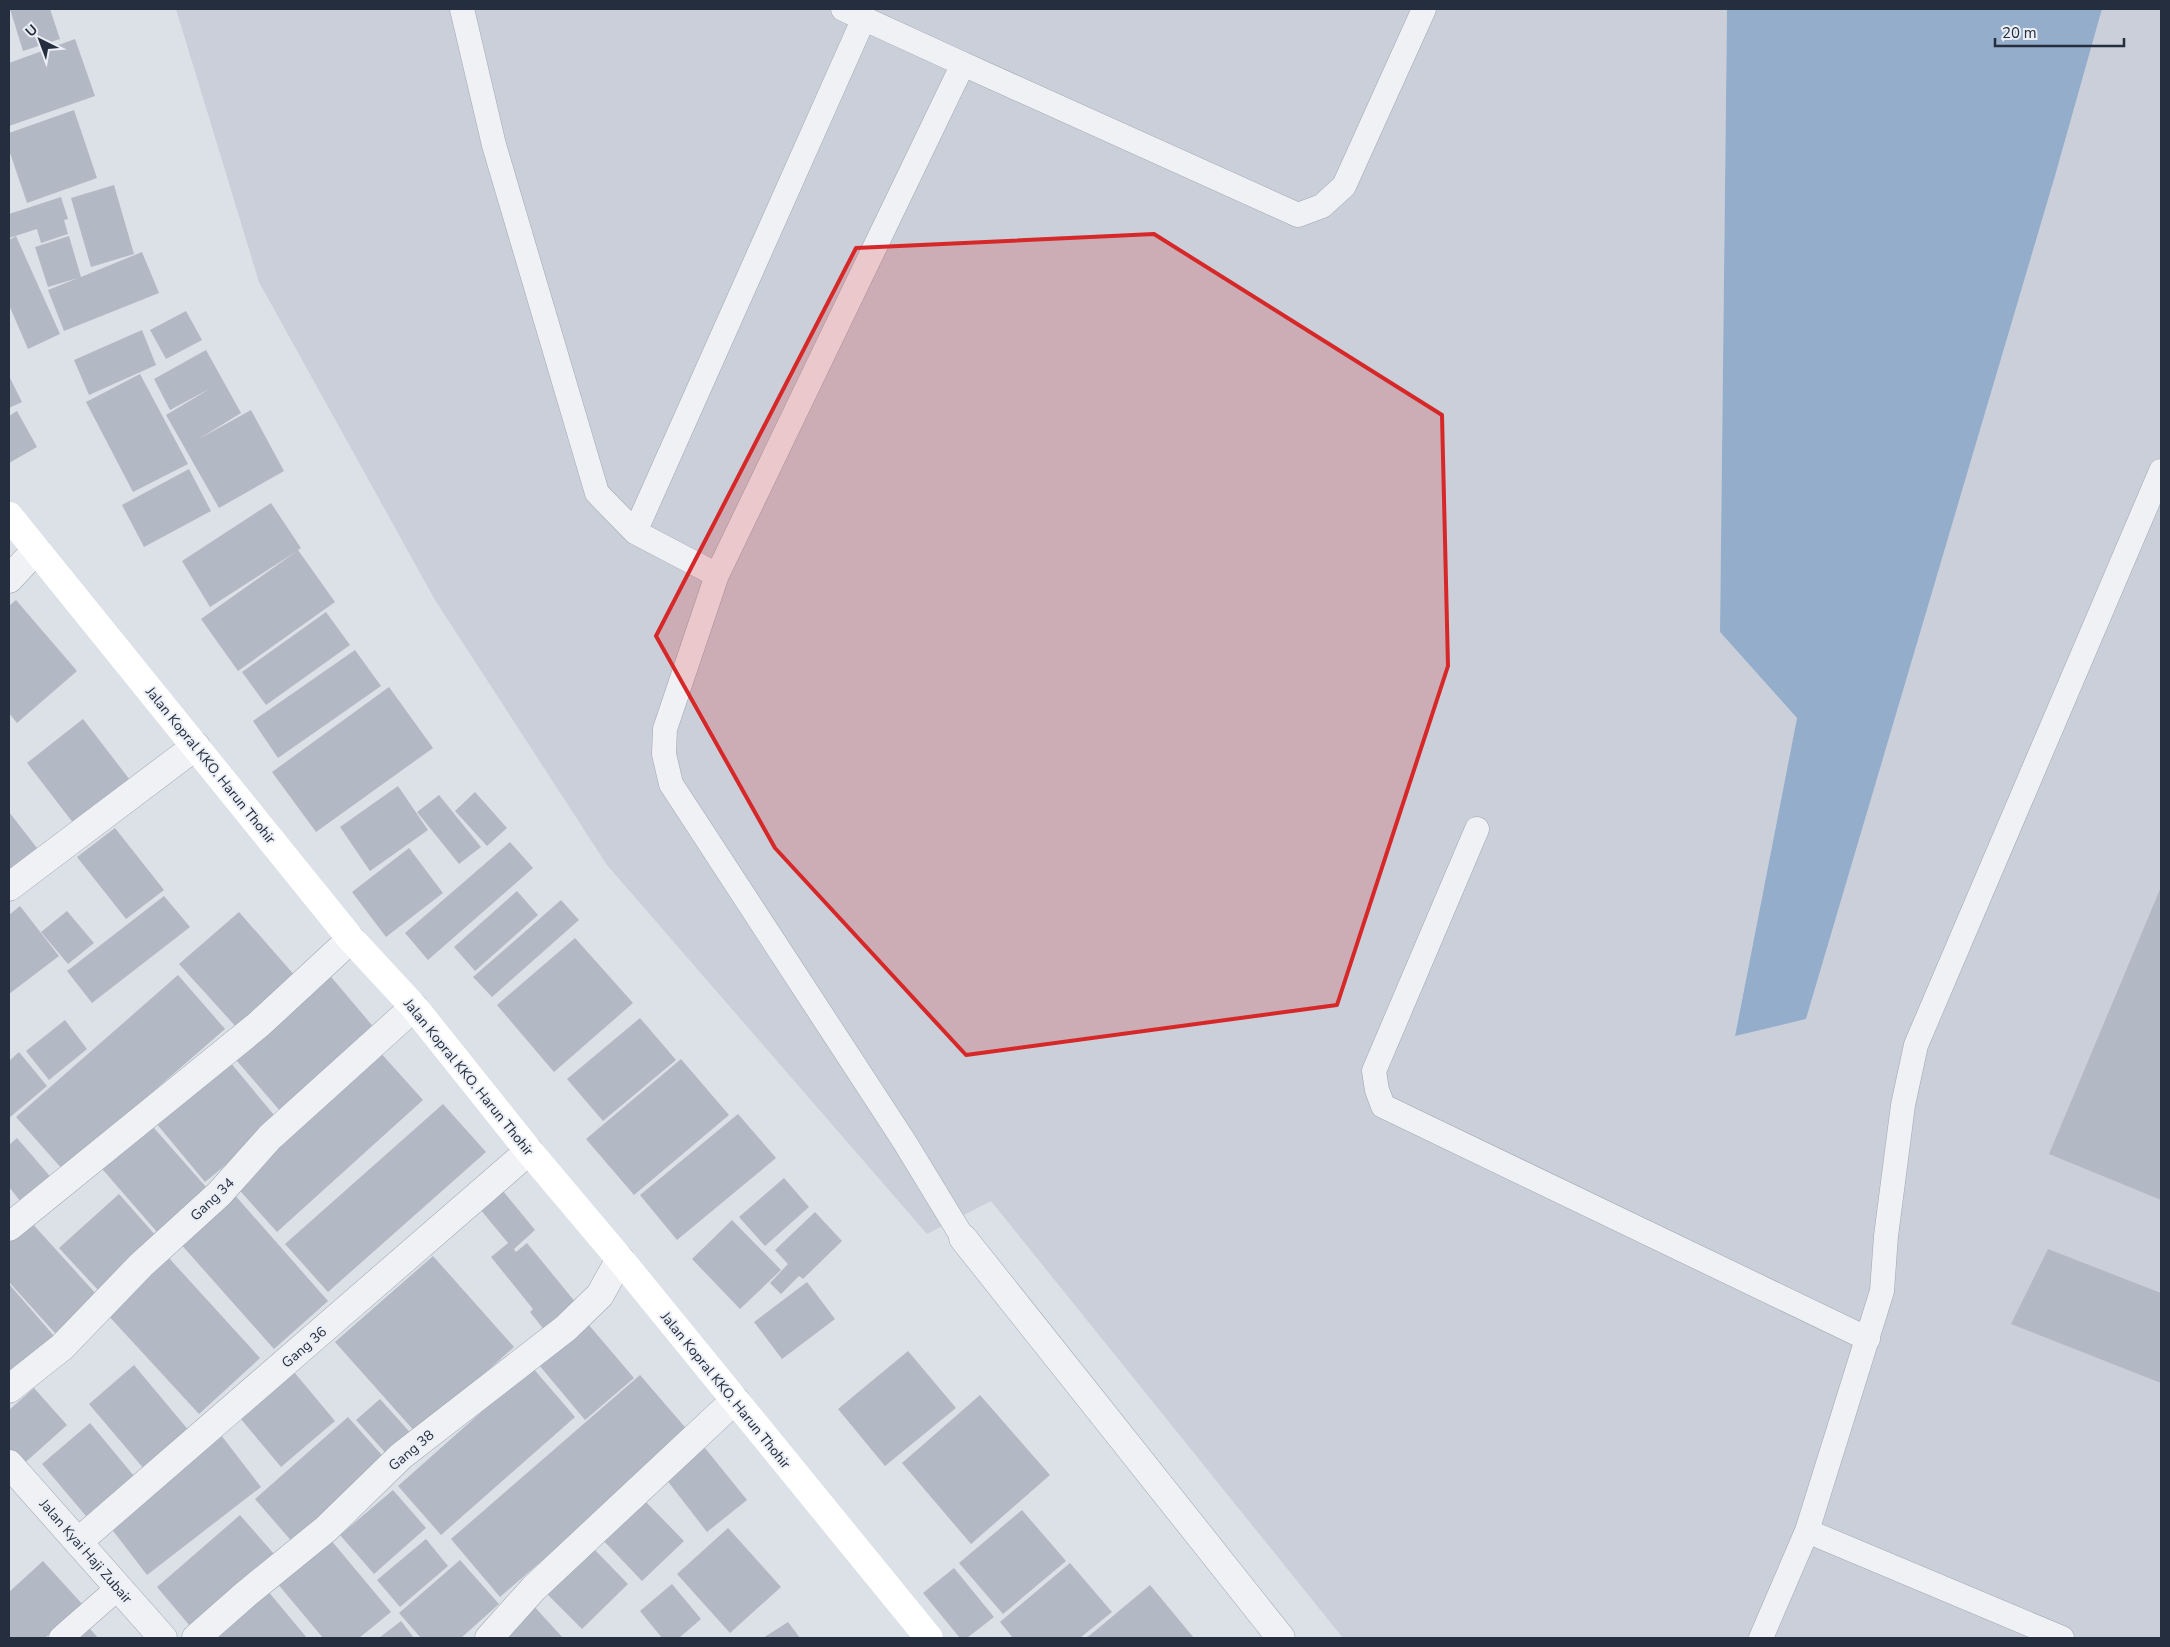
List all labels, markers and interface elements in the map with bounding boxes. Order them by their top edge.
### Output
north arrow [15,15,65,65]
scale bar [1995,15,2124,47]
text: U [21,20,42,41]
text: 20 m [2002,23,2037,43]
street label: Jalan Kopral KKO. Harun Thohir [141,682,280,848]
street label: Jalan Kopral KKO. Harun Thohir [399,994,538,1160]
street label: Gang 34 [186,1174,238,1225]
street label: Jalan Kopral KKO. Harun Thohir [656,1307,795,1473]
street label: Gang 36 [278,1322,331,1372]
street label: Gang 38 [384,1426,438,1475]
street label: Jalan Kyai Haji Zubair [34,1494,136,1608]

